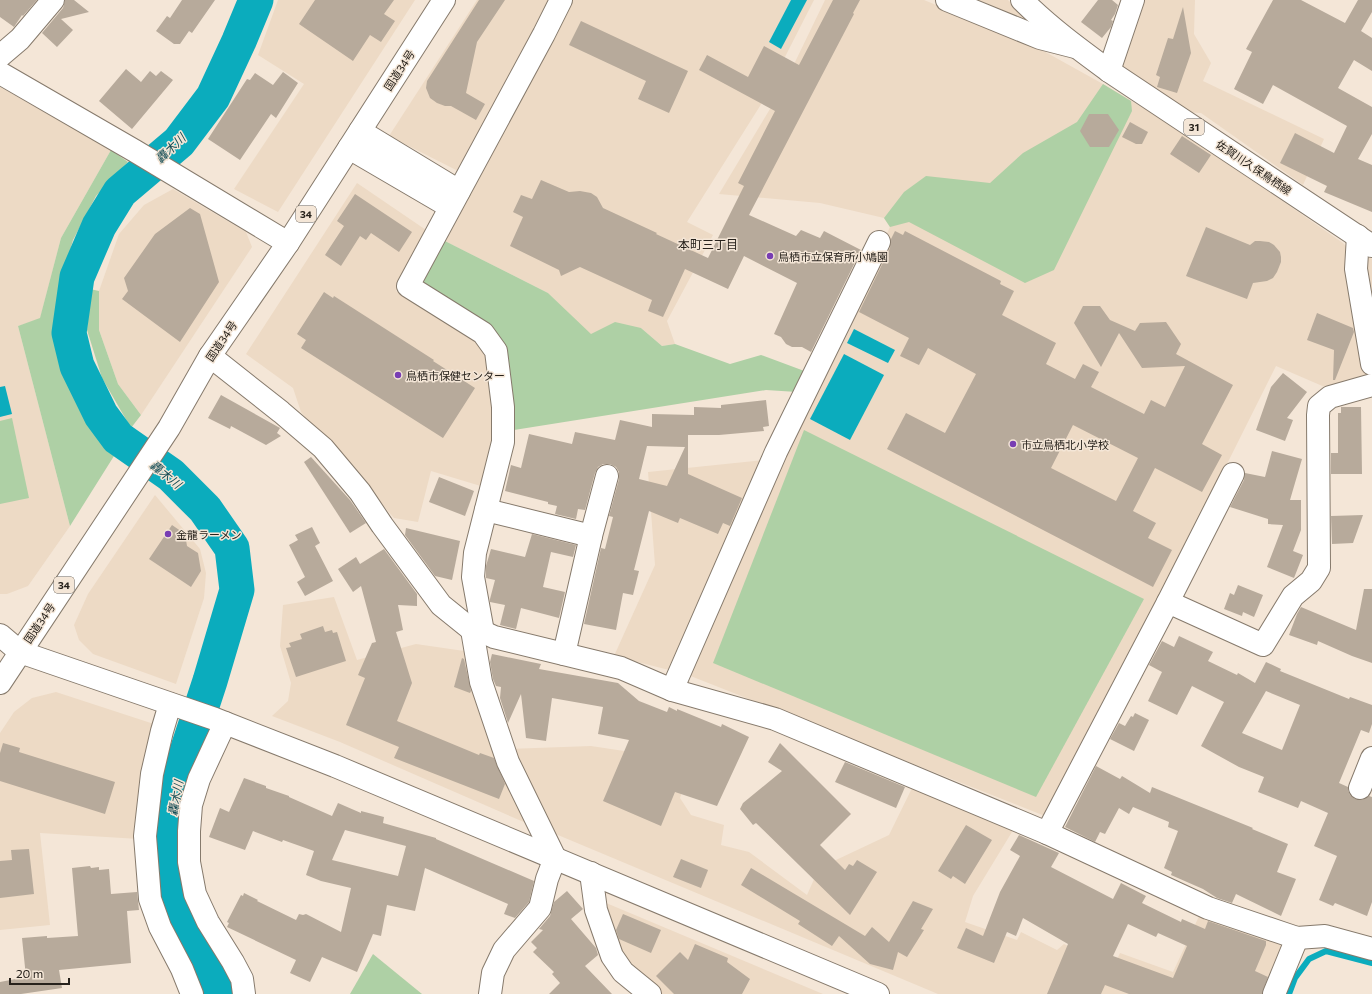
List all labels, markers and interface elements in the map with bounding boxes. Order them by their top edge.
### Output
street label: 国道34号 [381,47,417,93]
road number: 31 [1184,119,1204,135]
water label: 轟木川 [152,129,189,166]
street label: 佐賀川久保鳥栖線 [1214,137,1294,197]
road number: 34 [296,206,316,222]
district label: 本町三丁目 [678,237,738,251]
place label: 鳥栖市立保育所小鳩園 [778,250,888,263]
marker: 鳥栖市立保育所小鳩園 [765,251,775,261]
street label: 国道34号 [203,318,239,364]
place label: 鳥栖市保健センター [406,369,505,382]
marker: 鳥栖市保健センター [393,370,403,380]
place label: 市立鳥栖北小学校 [1021,438,1109,451]
marker: 市立鳥栖北小学校 [1008,439,1018,449]
water label: 轟木川 [148,457,186,492]
place label: 金龍ラーメン [176,528,242,541]
marker: 金龍ラーメン [163,529,173,539]
road number: 34 [54,577,74,593]
street label: 国道34号 [21,600,57,646]
water label: 轟木川 [165,777,185,817]
scale bar [10,960,69,986]
text: 20 m [16,966,43,980]

